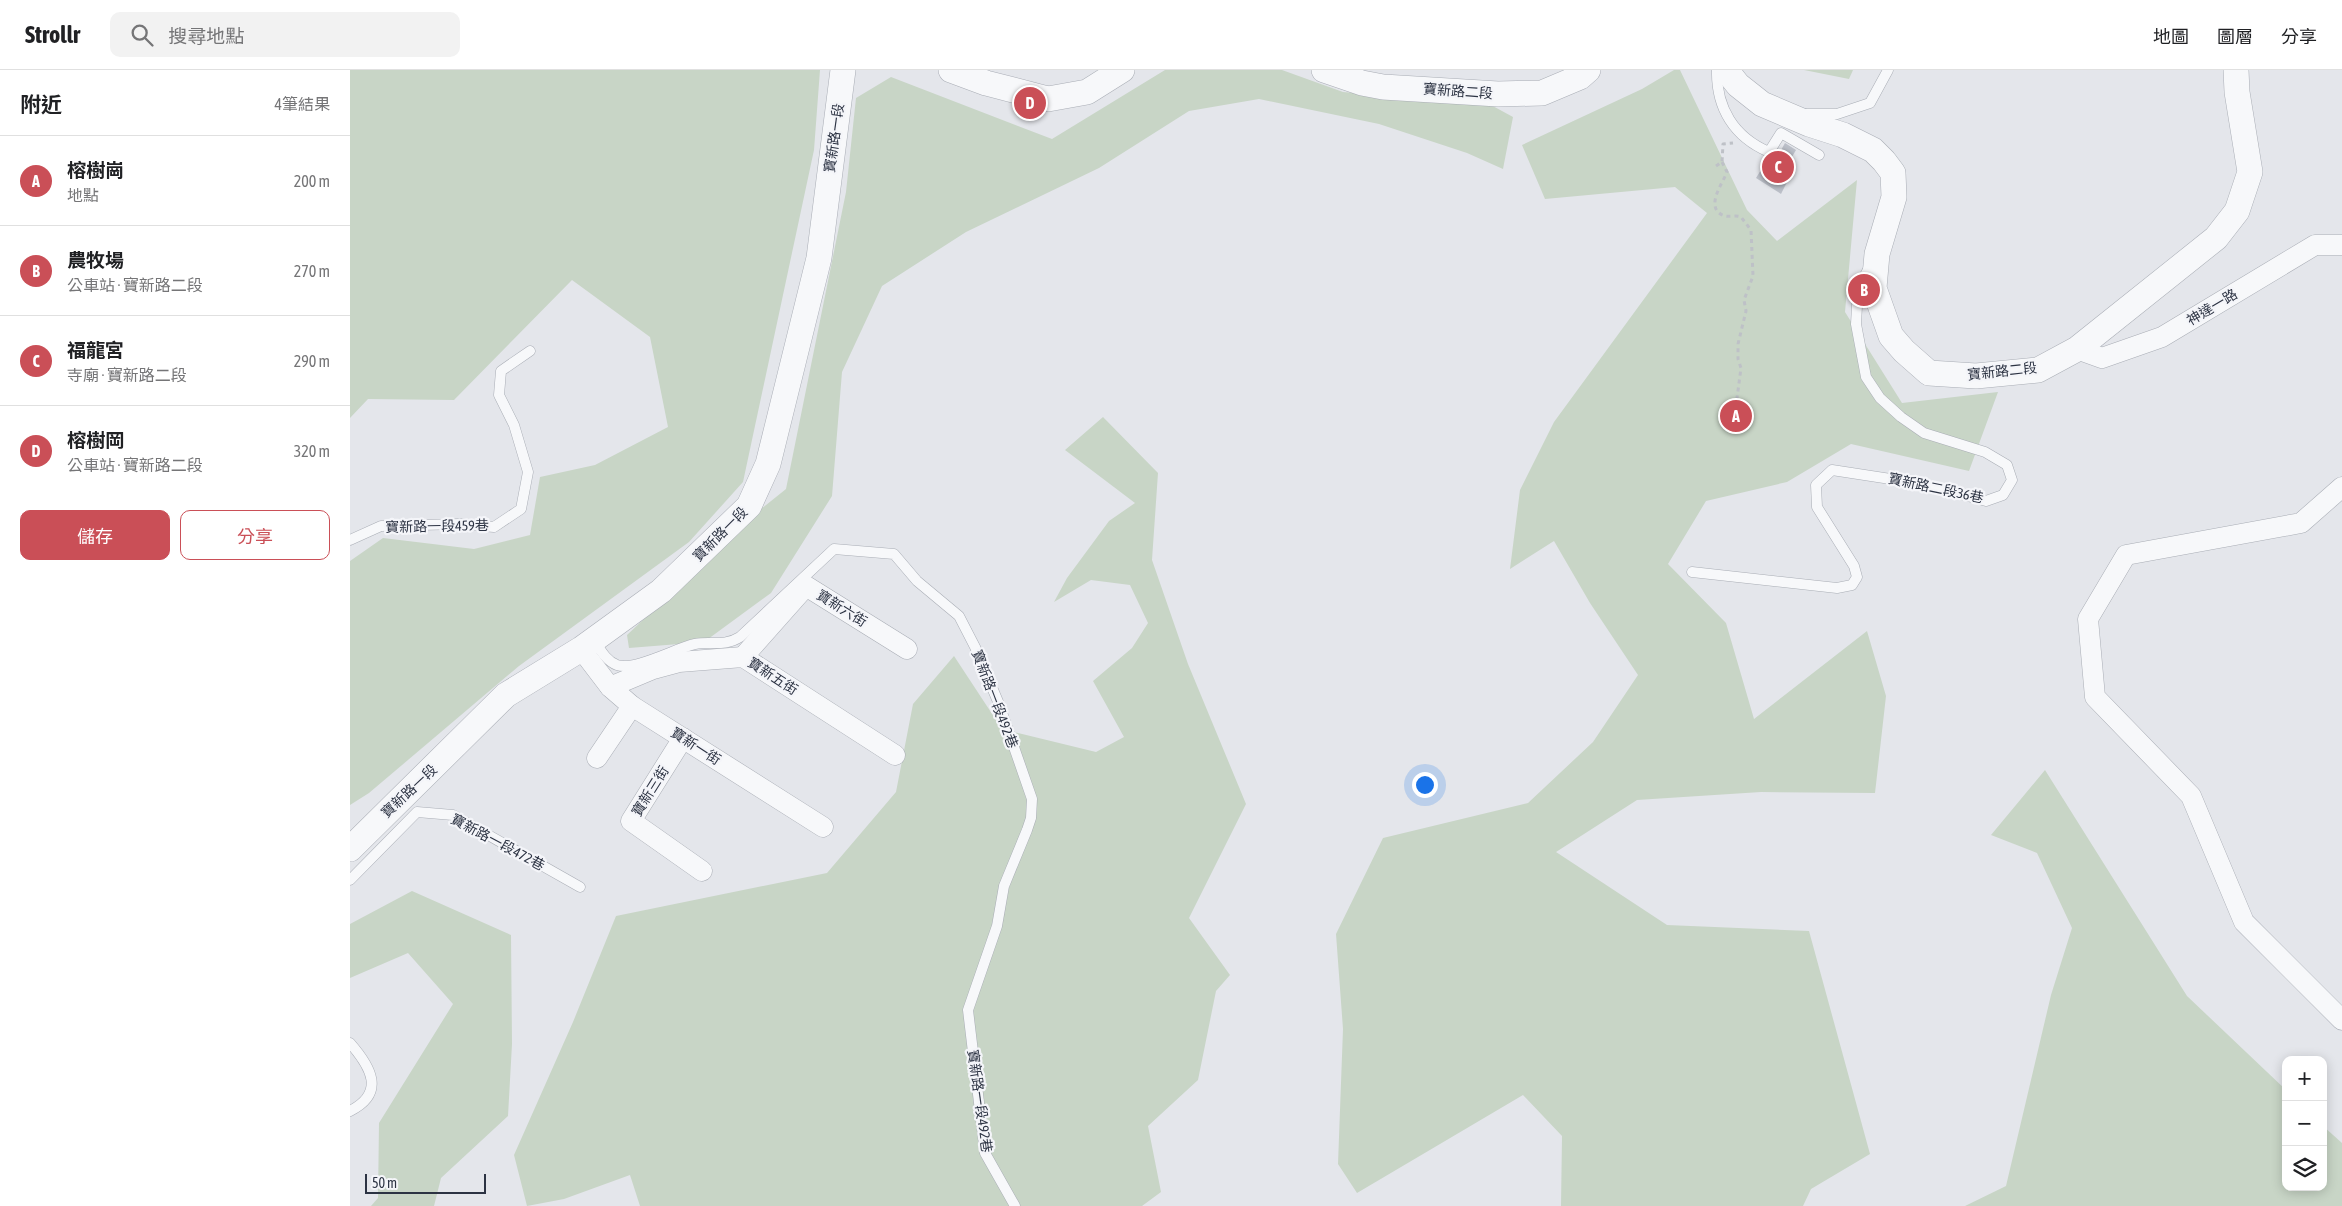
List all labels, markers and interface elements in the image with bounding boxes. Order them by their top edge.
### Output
search box [110,12,460,57]
text: Strollr [25,21,80,48]
icon: search [128,21,156,49]
text: 搜尋地點 [168,25,244,47]
text: 地圖 [2153,26,2189,47]
text: 圖層 [2217,26,2253,47]
text: 分享 [2281,26,2317,47]
street label: 寶新路二段 [1423,81,1493,101]
pin: D [1014,84,1046,122]
text: 附近 [20,92,62,116]
text: 4筆結果 [274,95,330,113]
street label: 寶新路一段 [821,102,847,174]
pin: C [1762,148,1794,186]
text: 榕樹崗 [67,159,124,181]
text: A [32,172,40,190]
text: 200 m [294,172,330,190]
text: 地點 [67,186,99,204]
text: 農牧場 [67,249,124,271]
text: B [32,262,40,280]
text: 270 m [294,262,330,280]
pin: B [1848,271,1880,309]
text: 公車站 · 寶新路二段 [67,276,203,294]
street label: 神達一路 [2184,286,2240,328]
text: 福龍宮 [67,339,124,361]
text: C [32,352,40,370]
text: 290 m [294,352,330,370]
street label: 寶新路二段 [1966,359,2038,383]
text: 寺廟 · 寶新路二段 [67,366,187,384]
pin: A [1720,397,1752,435]
text: 榕樹岡 [67,429,124,451]
text: D [32,442,40,460]
text: 320 m [294,442,330,460]
text: 公車站 · 寶新路二段 [67,456,203,474]
street label: 寶新路二段36巷 [1887,470,1985,506]
street label: 寶新路一段 [690,504,750,564]
button: 儲存 [20,510,170,560]
button: 分享 [180,510,330,560]
street label: 寶新路一段459巷 [385,517,489,535]
street label: 寶新六街 [814,586,870,630]
street label: 寶新路一段492巷 [969,648,1021,750]
street label: 寶新五街 [745,654,801,698]
street label: 寶新一街 [668,724,724,768]
street label: 寶新路一段 [378,761,440,821]
street label: 寶新三街 [628,763,672,819]
your location [1412,772,1438,798]
street label: 寶新路一段472巷 [448,811,548,873]
street label: 寶新路一段492巷 [965,1049,995,1153]
map controls [2282,1056,2327,1191]
button: + [2282,1056,2327,1101]
button: − [2282,1101,2327,1146]
button: layers [2282,1146,2327,1191]
scale bar [365,1171,486,1194]
text: 50 m [372,1175,397,1191]

